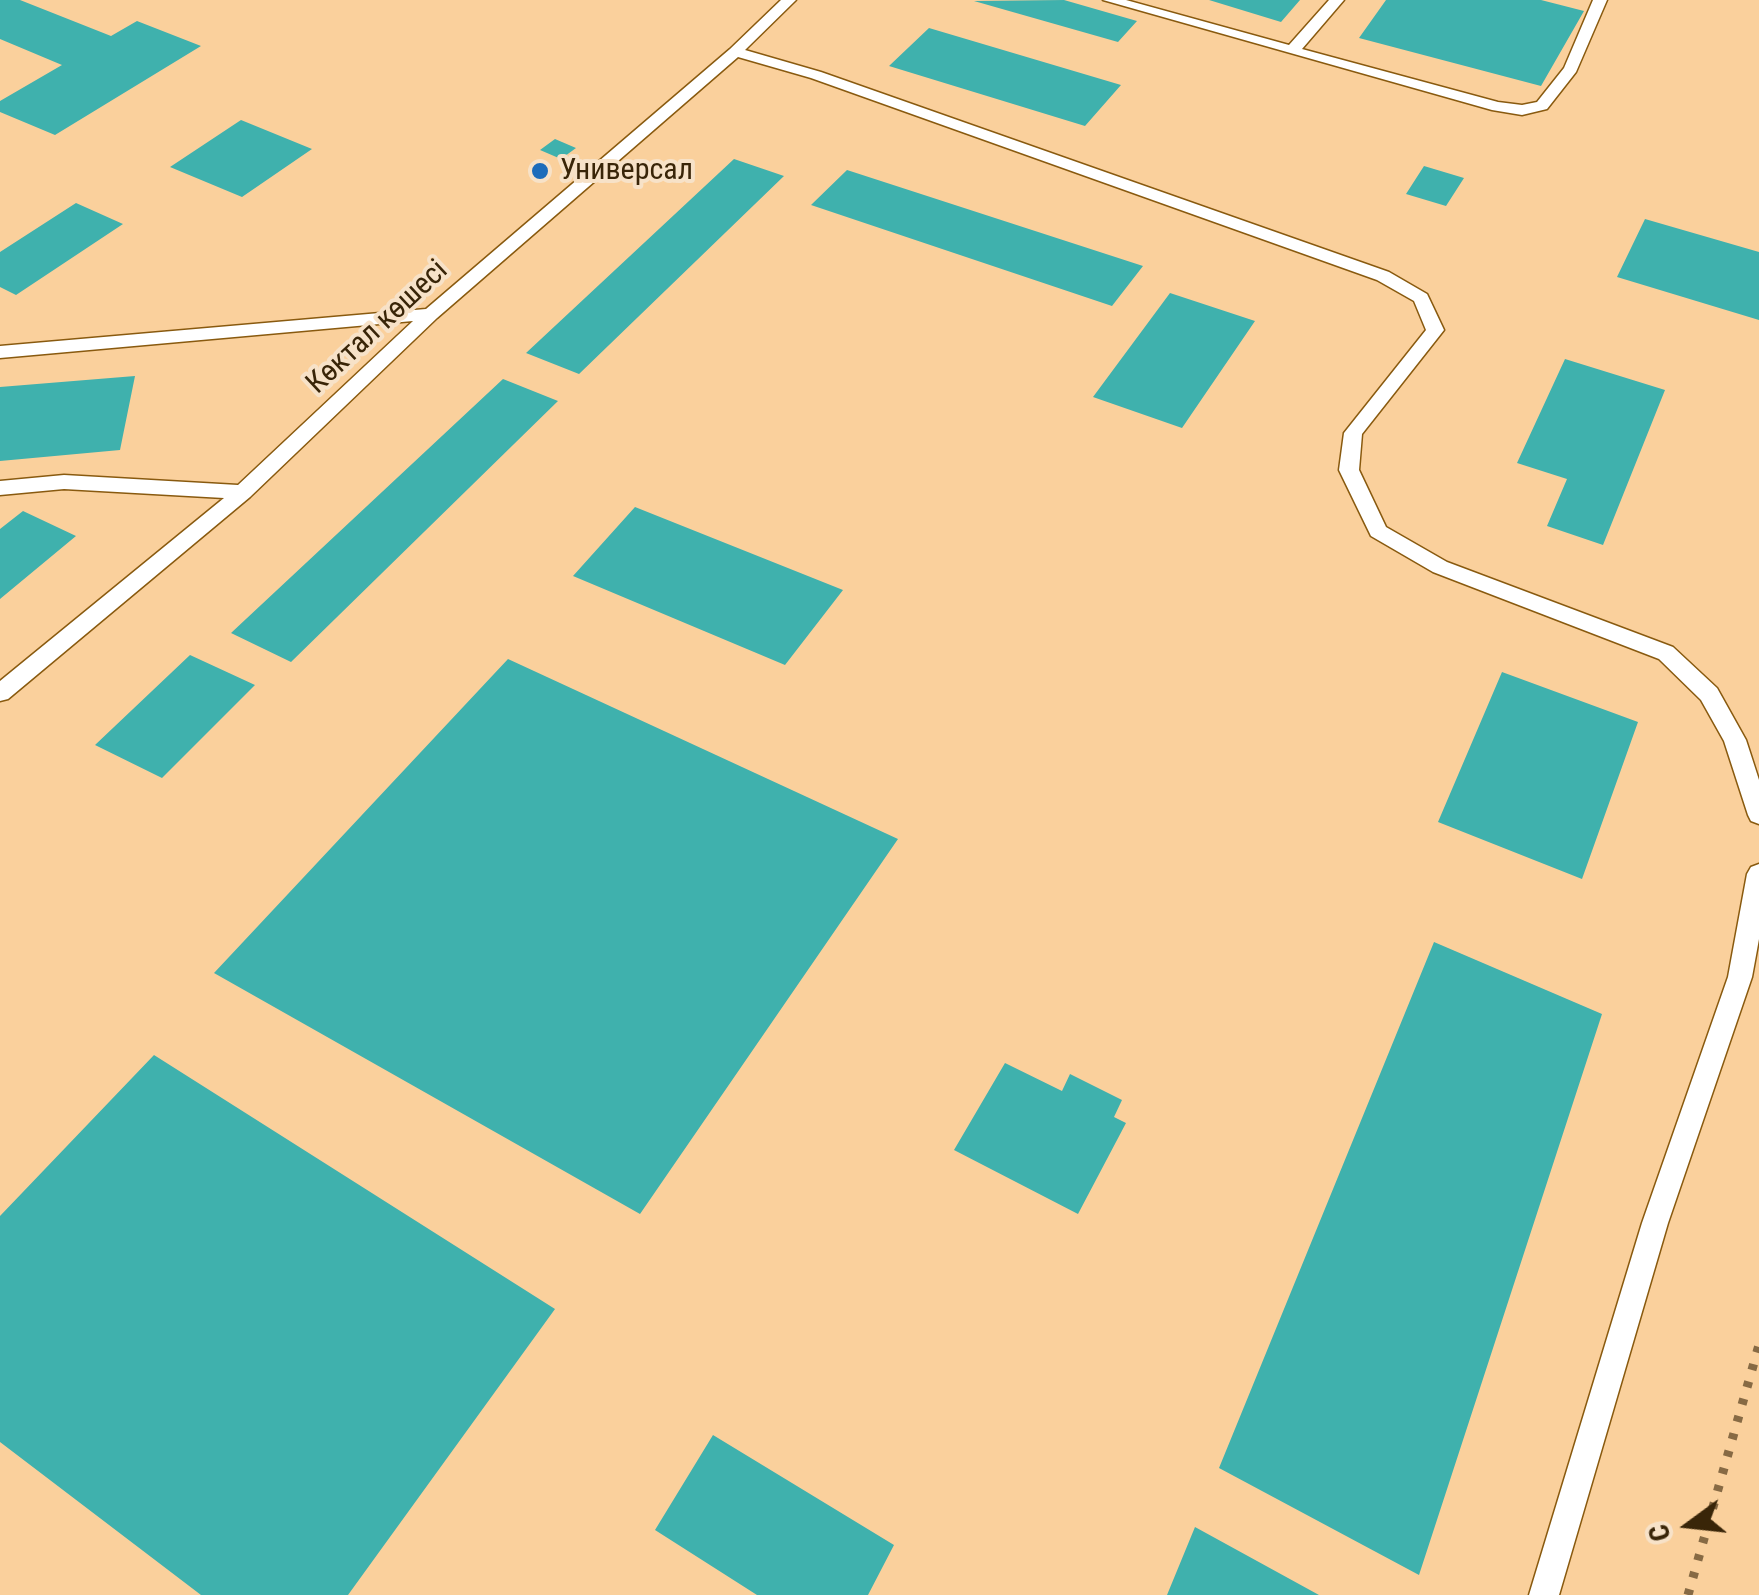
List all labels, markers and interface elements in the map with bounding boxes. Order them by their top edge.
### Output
place label: Универсал [560,153,693,189]
marker: Универсал [529,160,551,182]
street label: Көктал көшесі [300,253,456,403]
north arrow [1639,1475,1739,1575]
text: С [1642,1521,1678,1545]

